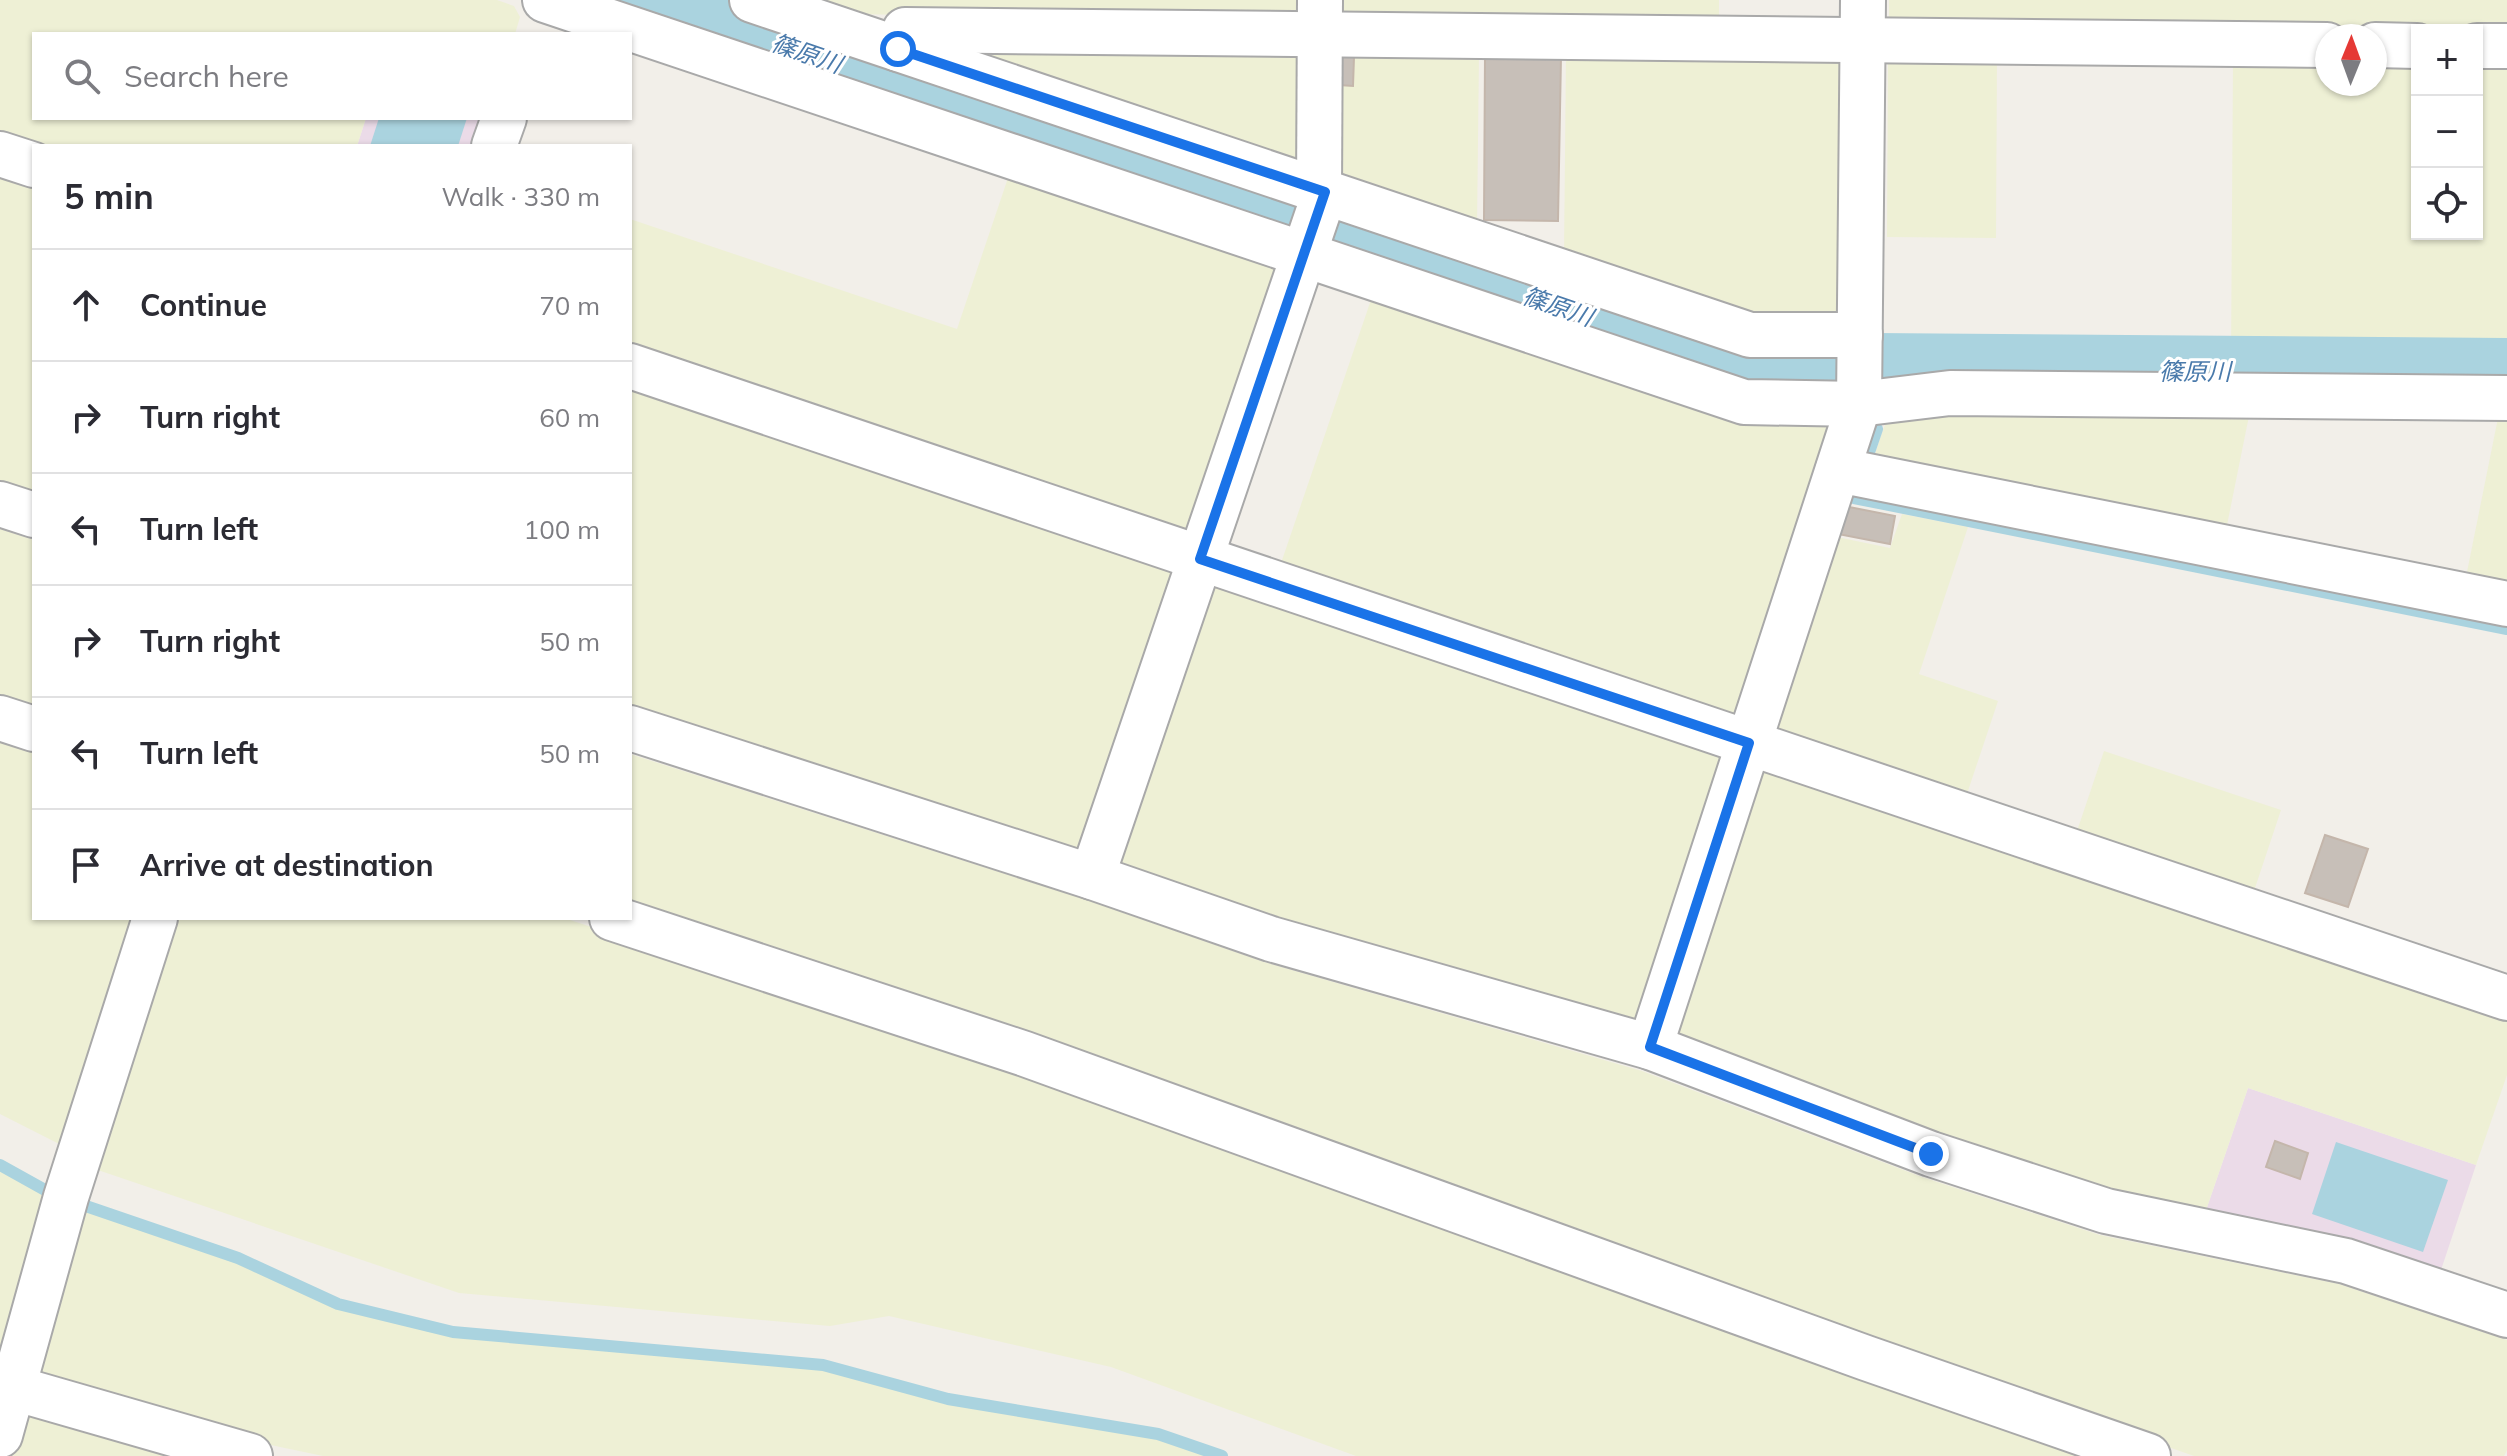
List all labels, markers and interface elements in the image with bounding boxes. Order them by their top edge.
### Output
north arrow [2315,24,2387,96]
map controls [2411,24,2483,240]
button: + [2411,24,2483,96]
water label: 篠原川 [768,27,849,80]
route start [880,31,916,67]
search box [32,32,632,120]
icon: search [60,54,104,98]
text: Search here [124,57,289,95]
button: − [2411,96,2483,168]
button: locate [2411,168,2483,240]
text: 5 min [64,175,154,218]
text: Walk · 330 m [441,180,600,213]
water label: 篠原川 [1519,280,1600,333]
icon: ahead [64,283,108,327]
text: Continue [140,286,267,324]
text: 70 m [539,289,600,322]
water label: 篠原川 [2159,356,2234,386]
icon: right [64,395,108,439]
text: Turn right [140,398,280,436]
text: 60 m [539,401,600,434]
icon: left [64,507,108,551]
text: Turn left [140,510,258,548]
text: 100 m [524,513,600,546]
icon: right [64,619,108,663]
text: Turn right [140,622,280,660]
text: 50 m [539,625,600,658]
icon: left [64,731,108,775]
text: Turn left [140,734,258,772]
text: 50 m [539,737,600,770]
icon: arrive [64,843,108,887]
text: Arrive at destination [140,846,434,884]
route end [1913,1136,1949,1172]

